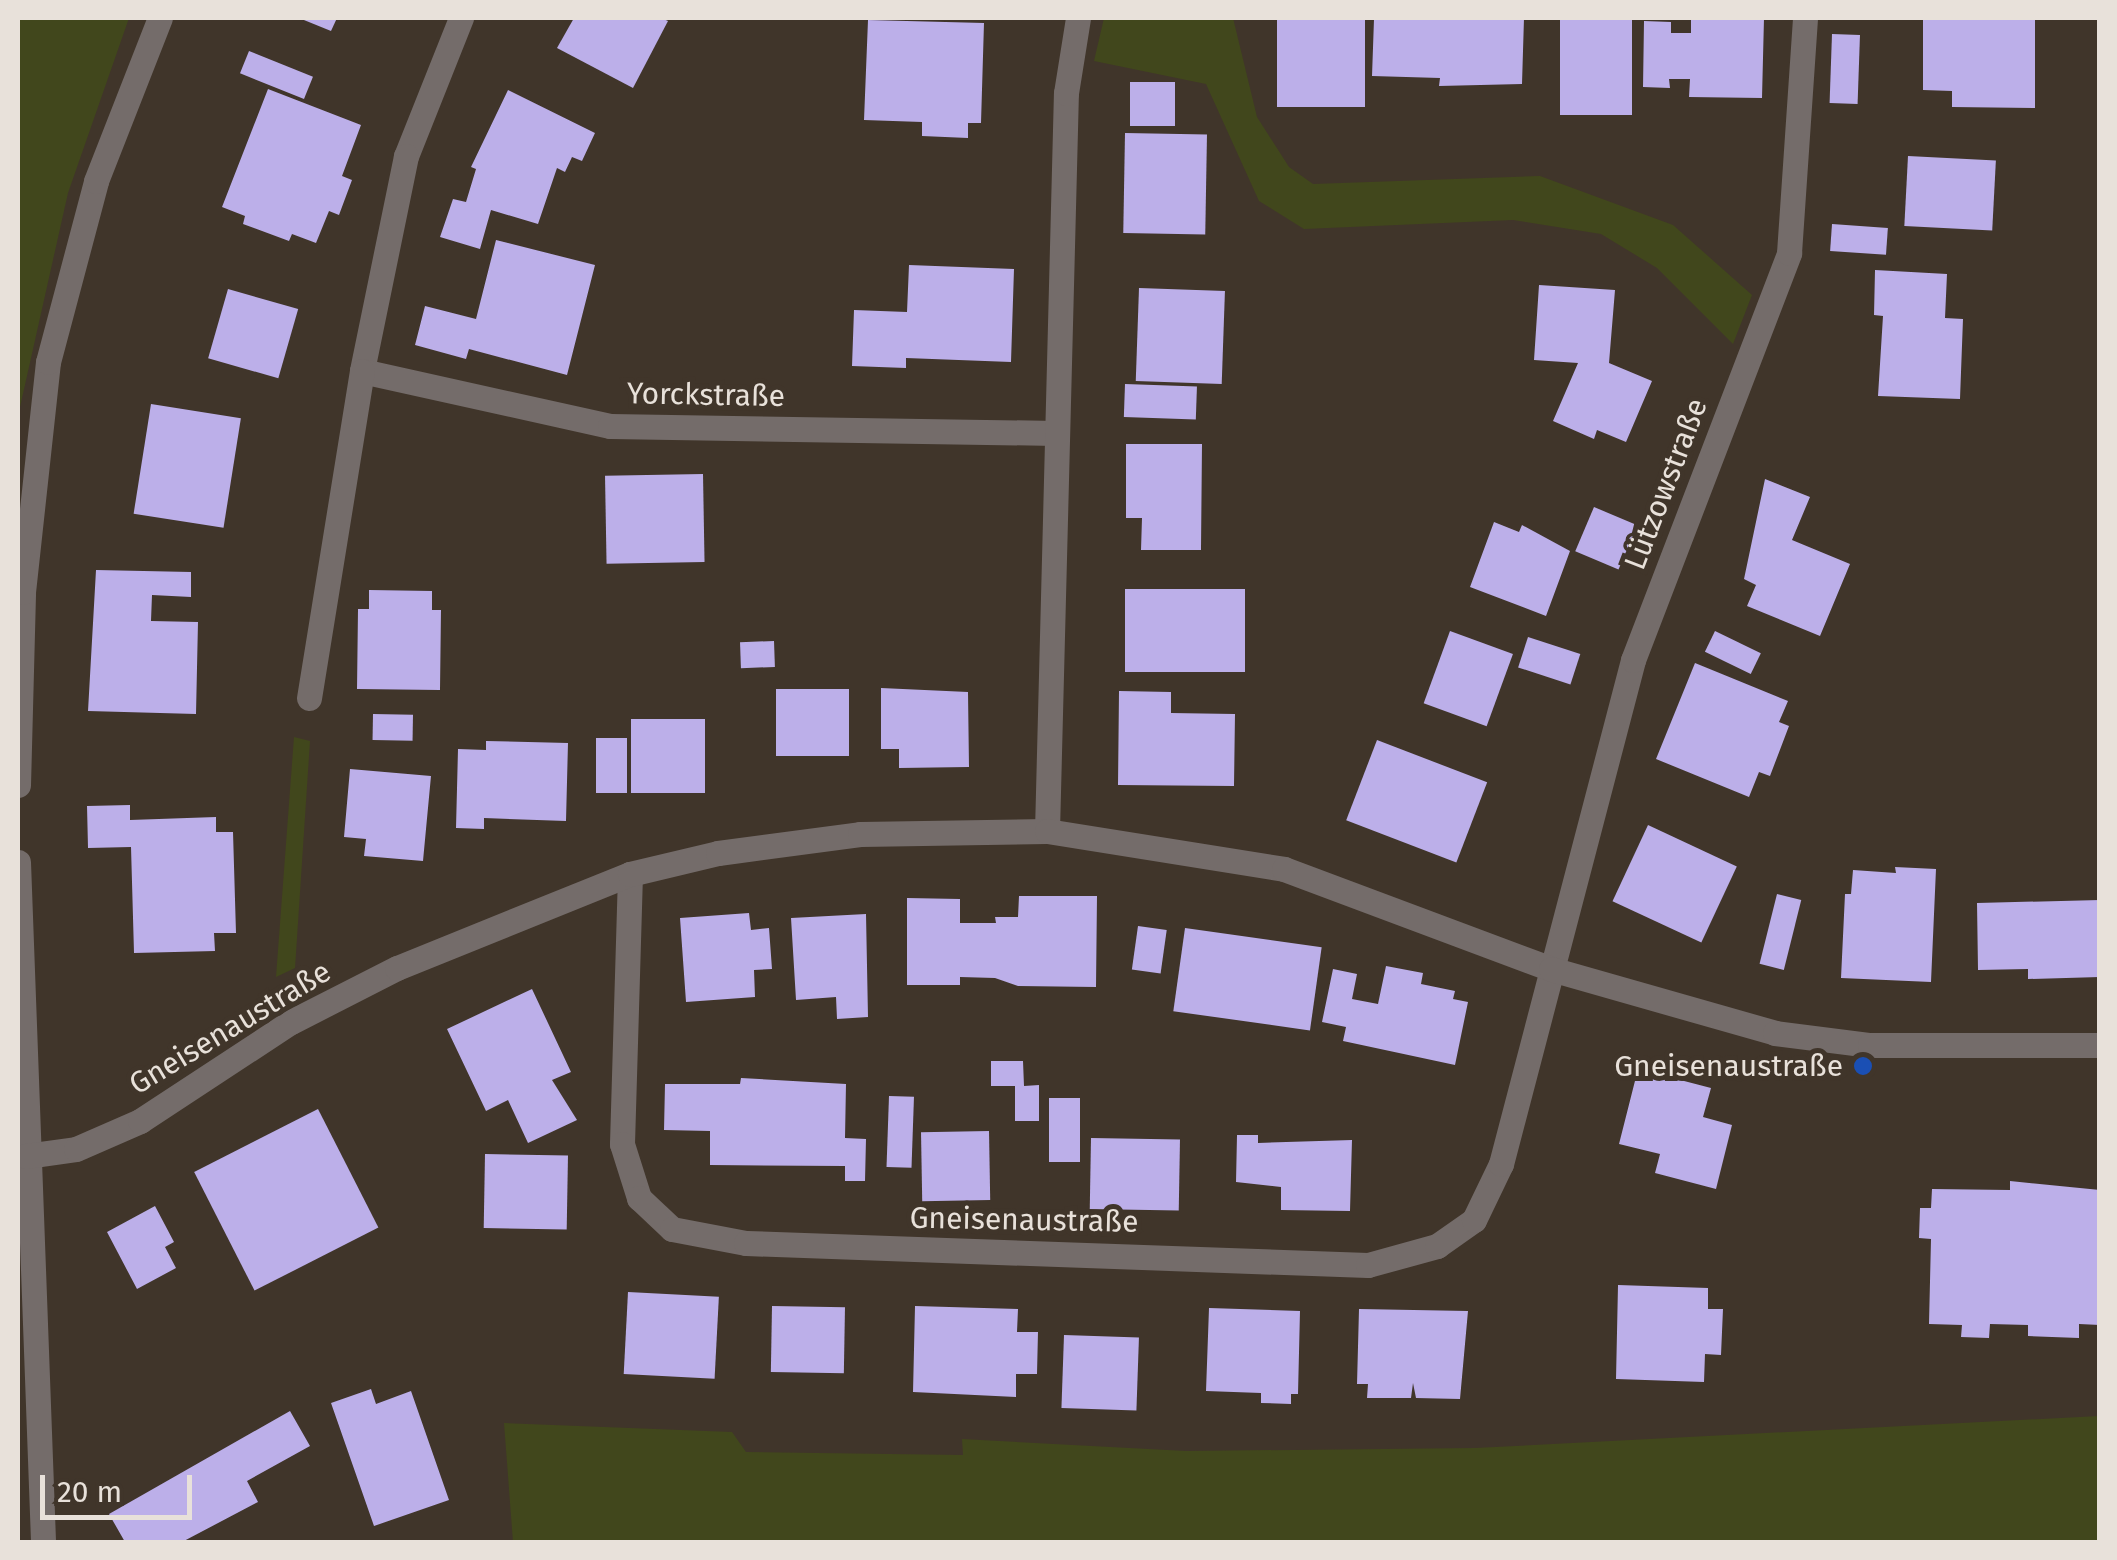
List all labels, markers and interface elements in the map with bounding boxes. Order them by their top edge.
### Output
street label: Yorckstraße [627,376,785,414]
street label: Lützowstraße [1617,393,1715,575]
street label: Gneisenaustraße [123,954,337,1102]
place label: Gneisenaustraße [1614,1048,1843,1084]
marker: Gneisenaustraße [1852,1055,1874,1077]
street label: Gneisenaustraße [909,1200,1139,1240]
scale bar [45,1455,198,1517]
text: 20 m [57,1474,122,1510]

